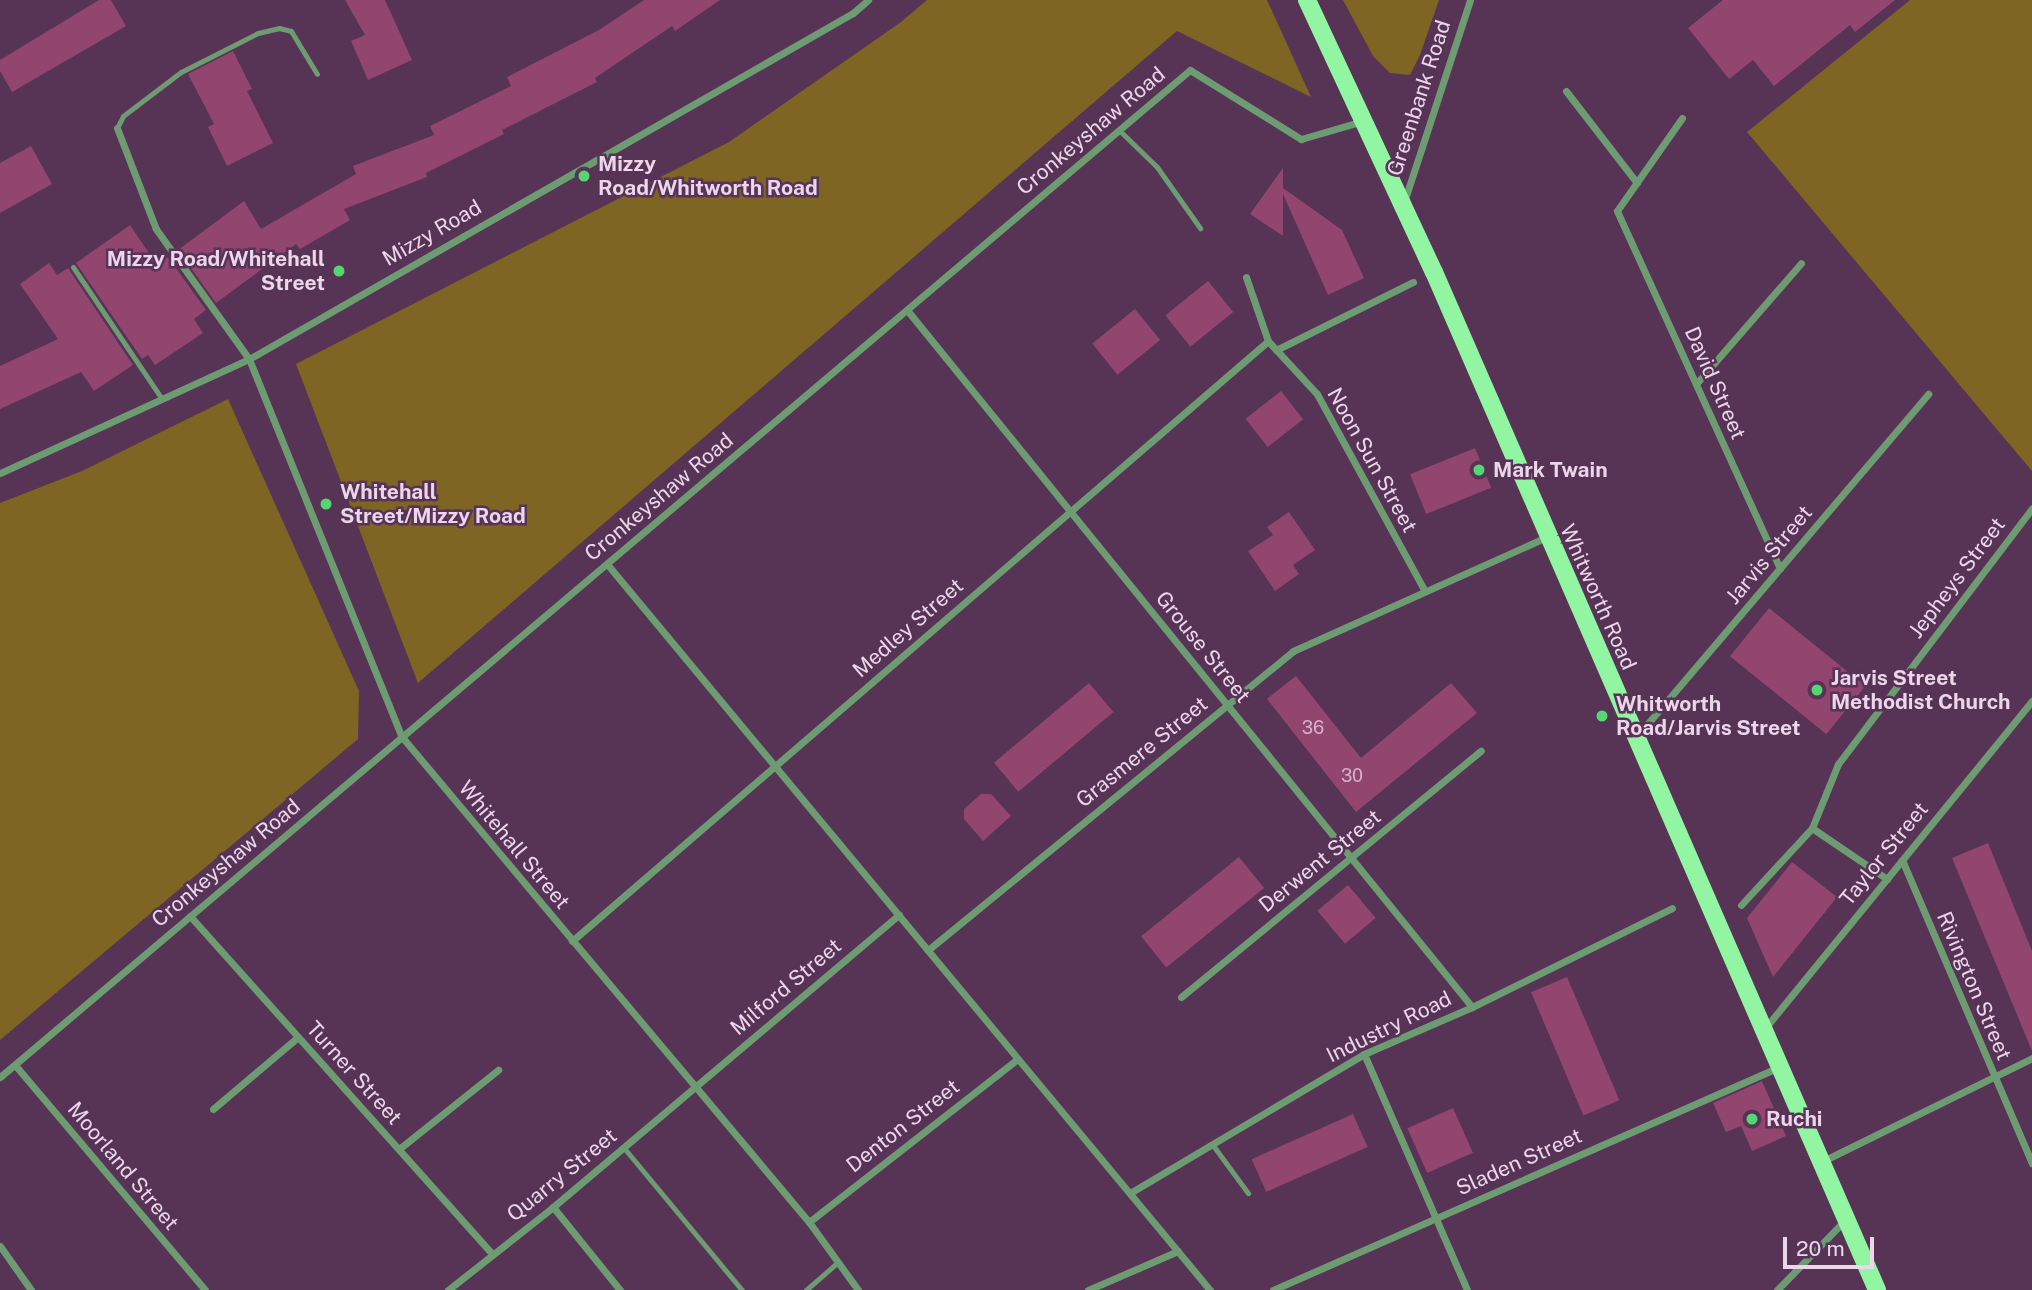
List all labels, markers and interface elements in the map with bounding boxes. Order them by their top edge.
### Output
street label: Greenbank Road [1382,17,1456,179]
street label: Cronkeyshaw Road [1012,62,1170,200]
place label: Mizzy Road/Whitworth Road [598,151,818,201]
marker: Mizzy Road/Whitworth Road [576,168,592,184]
street label: Mizzy Road [378,195,486,271]
place label: Mizzy Road/Whitehall Street [107,246,325,296]
marker: Mizzy Road/Whitehall Street [331,263,347,279]
street label: David Street [1679,323,1751,443]
street label: Noon Sun Street [1322,383,1422,537]
street label: Cronkeyshaw Road [580,428,738,566]
place label: Mark Twain [1493,457,1608,483]
marker: Mark Twain [1471,462,1487,478]
place label: Whitehall Street/Mizzy Road [340,479,526,529]
marker: Whitehall Street/Mizzy Road [318,496,334,512]
street label: Jarvis Street [1720,501,1818,609]
street label: Jepheys Street [1903,513,2011,643]
street label: Whitworth Road [1555,520,1641,674]
street label: Medley Street [848,573,968,683]
street label: Grouse Street [1150,586,1256,708]
place label: Jarvis Street Methodist Church [1831,665,2011,715]
marker: Jarvis Street Methodist Church [1809,682,1825,698]
street label: Grasmere Street [1071,691,1213,813]
place label: Whitworth Road/Jarvis Street [1616,691,1801,741]
marker: Whitworth Road/Jarvis Street [1594,708,1610,724]
house number: 36 [1302,717,1324,739]
house number: 30 [1341,765,1363,787]
street label: Whitehall Street [453,776,575,914]
street label: Cronkeyshaw Road [147,794,305,932]
street label: Taylor Street [1835,797,1933,911]
street label: Derwent Street [1254,804,1386,918]
street label: Rivington Street [1931,908,2017,1064]
street label: Milford Street [725,933,847,1041]
street label: Industry Road [1322,986,1456,1068]
street label: Turner Street [301,1016,407,1130]
street label: Denton Street [841,1074,965,1178]
street label: Moorland Street [62,1097,184,1235]
place label: Ruchi [1766,1106,1822,1132]
marker: Ruchi [1744,1111,1760,1127]
street label: Quarry Street [502,1123,622,1227]
street label: Sladen Street [1452,1123,1586,1201]
scale bar [1787,1224,1878,1268]
text: 20 m [1796,1236,1845,1261]

